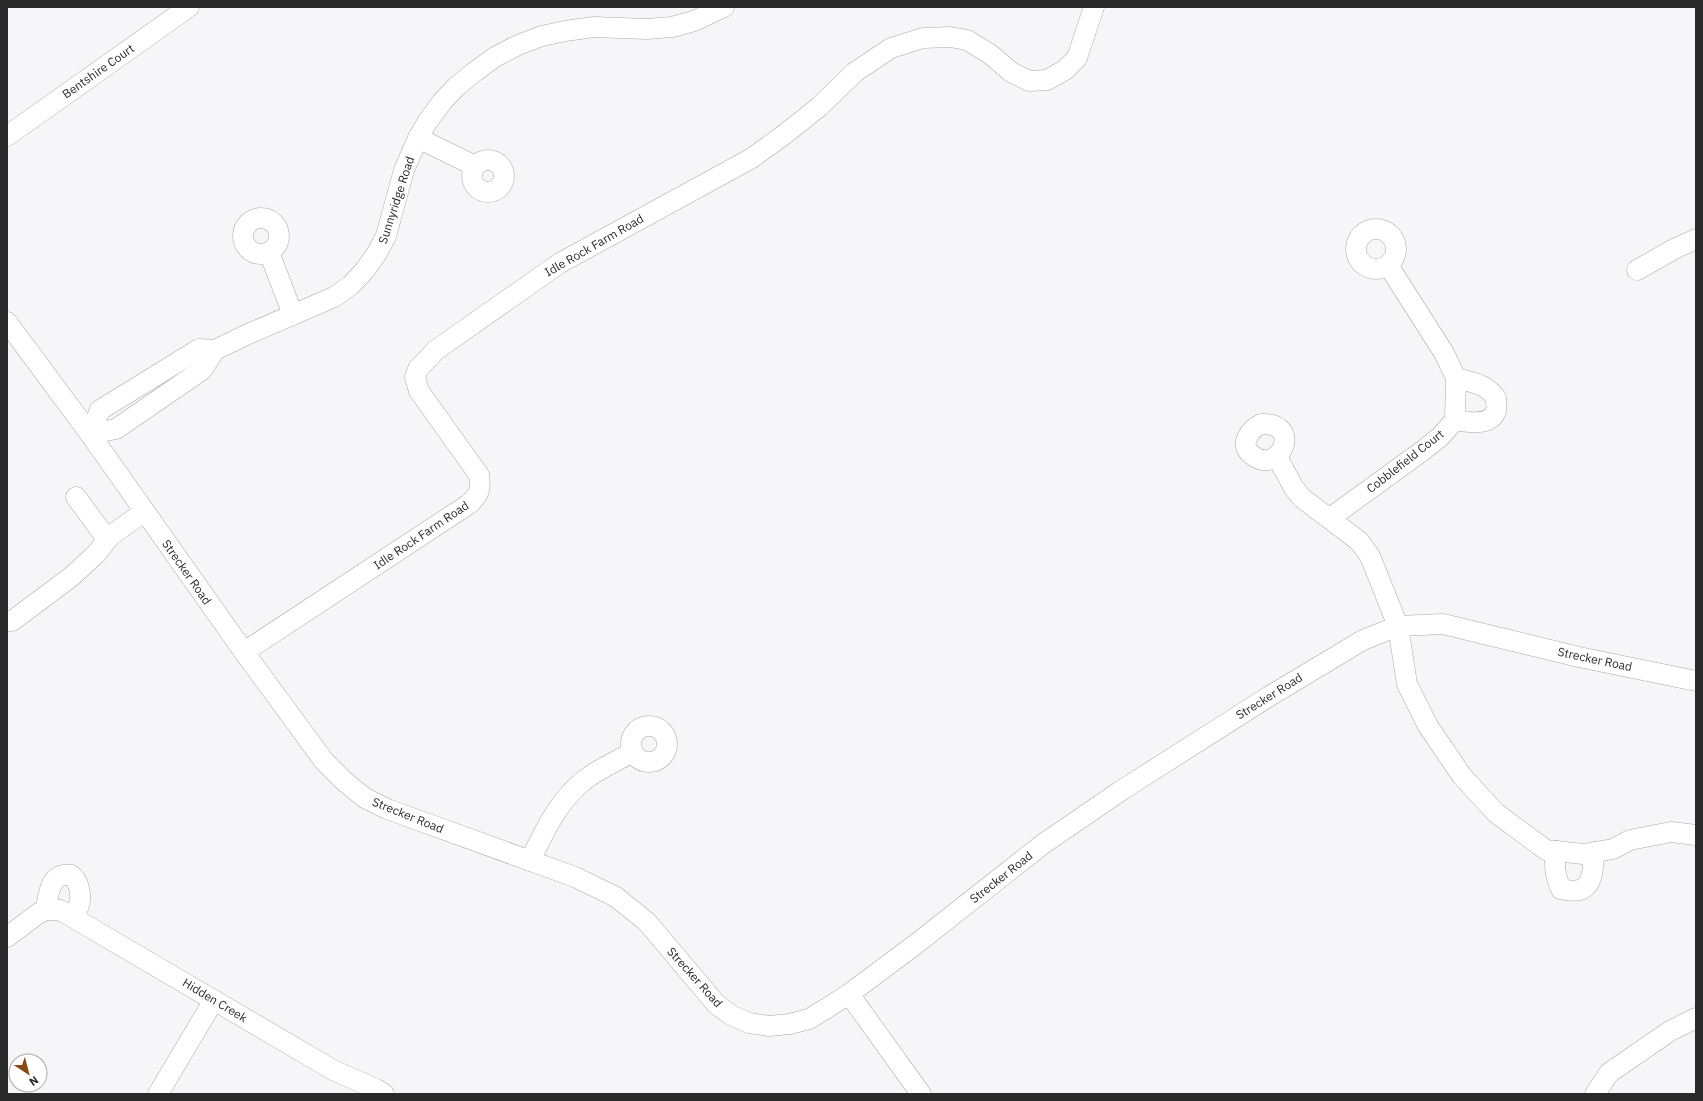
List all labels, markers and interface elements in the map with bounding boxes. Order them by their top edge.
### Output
street label: Bentshire Court [59,41,137,101]
street label: Sunnyridge Road [375,154,417,246]
street label: Idle Rock Farm Road [542,211,646,279]
street label: Cobblefield Court [1363,426,1447,496]
street label: Idle Rock Farm Road [370,498,472,572]
street label: Strecker Road [159,537,215,607]
street label: Strecker Road [1556,644,1634,674]
street label: Strecker Road [1233,670,1305,722]
street label: Strecker Road [370,794,446,836]
street label: Strecker Road [967,848,1035,906]
street label: Strecker Road [664,944,726,1010]
street label: Hidden Creek [180,975,251,1026]
north arrow [8,1053,48,1093]
text: N [27,1073,41,1089]

